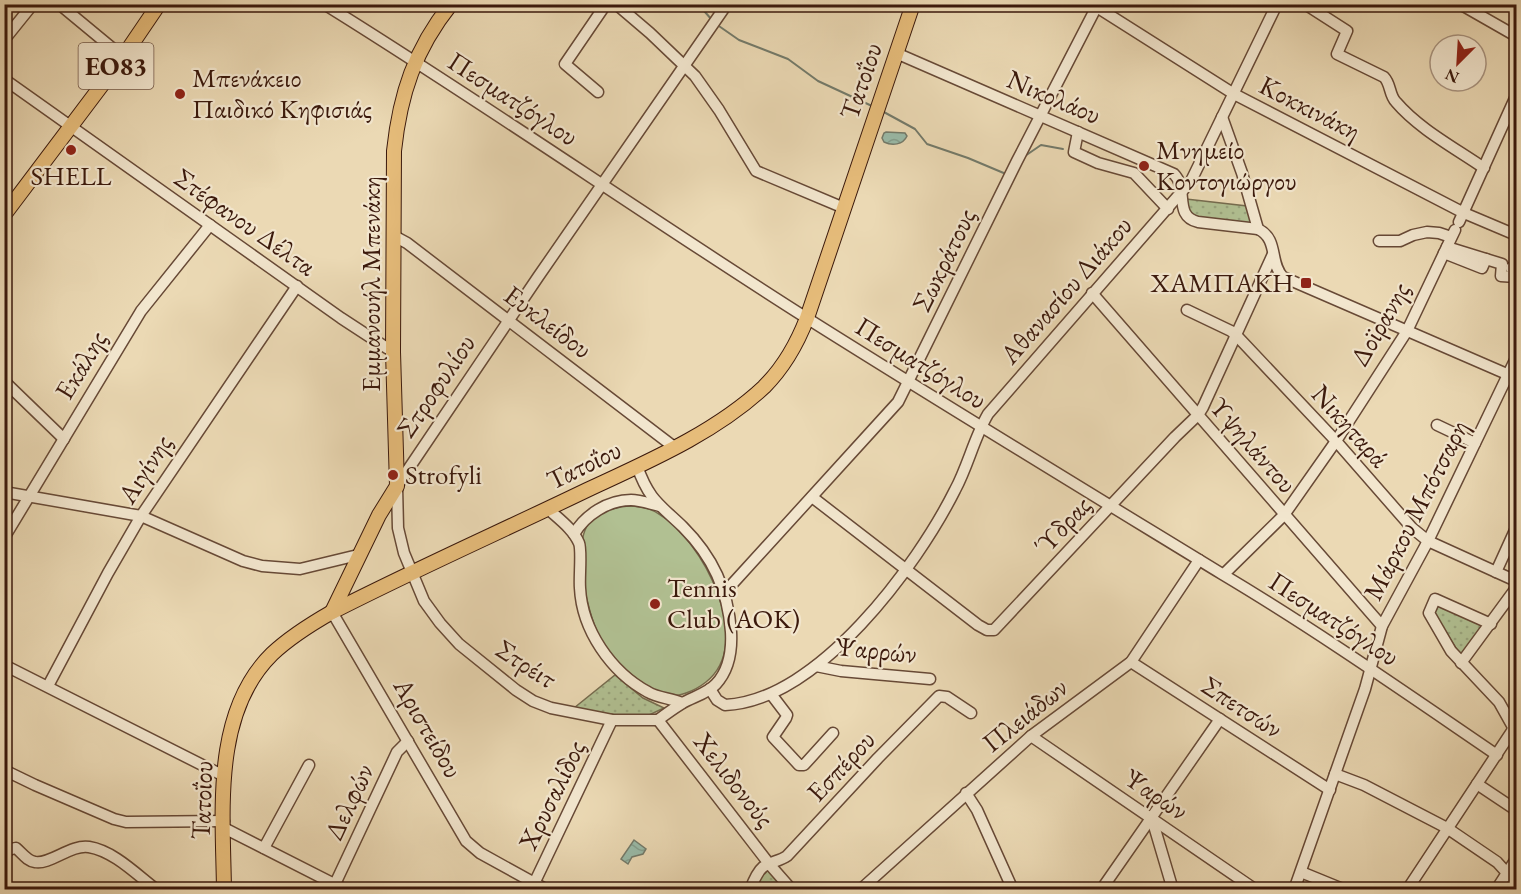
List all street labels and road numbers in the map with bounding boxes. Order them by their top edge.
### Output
street label: Τατοΐου [831,38,890,124]
road number: ΕΟ83 [78,43,154,89]
street label: Πεσματζόγλου [441,43,585,154]
street label: Νικολάου [1002,61,1106,132]
street label: Κοκκινάκη [1254,67,1367,148]
street label: Στέφανου Δέλτα [168,160,324,284]
street label: Εμμανουήλ Μπενάκη [353,176,388,392]
street label: Σωκράτους [904,202,984,317]
street label: Αθανασίου Διάκου [991,208,1139,372]
street label: Δοϊρανης [1341,275,1418,372]
street label: Ευκλείδου [497,277,599,366]
street label: Πεσματζόγλου [849,308,994,417]
street label: Εκάλης [46,324,115,406]
street label: Στροφυλίου [388,327,483,444]
street label: Νικηταρά [1304,377,1397,475]
street label: Υψηλάντου [1202,389,1305,500]
street label: Μάρκου Μπότσαρη [1355,414,1476,606]
street label: Αιγίνης [109,427,180,511]
street label: Τατοΐου [541,432,627,498]
street label: Ύδρας [1026,488,1099,562]
street label: Πεσματζόγλου [1262,563,1406,674]
street label: Ψαρρών [834,628,918,671]
street label: Στρέιτ [489,631,564,697]
street label: Σπετσών [1195,668,1289,746]
street label: Πλειάδων [975,670,1075,760]
street label: Αριστείδου [385,671,471,784]
street label: Εσπέρου [799,723,883,809]
street label: Χελιδονούς [685,724,783,835]
street label: Χρυσαλίδος [510,734,593,856]
street label: Δελφών [316,758,381,846]
street label: Τατοΐου [183,760,220,840]
street label: Ψαρών [1118,760,1195,828]

